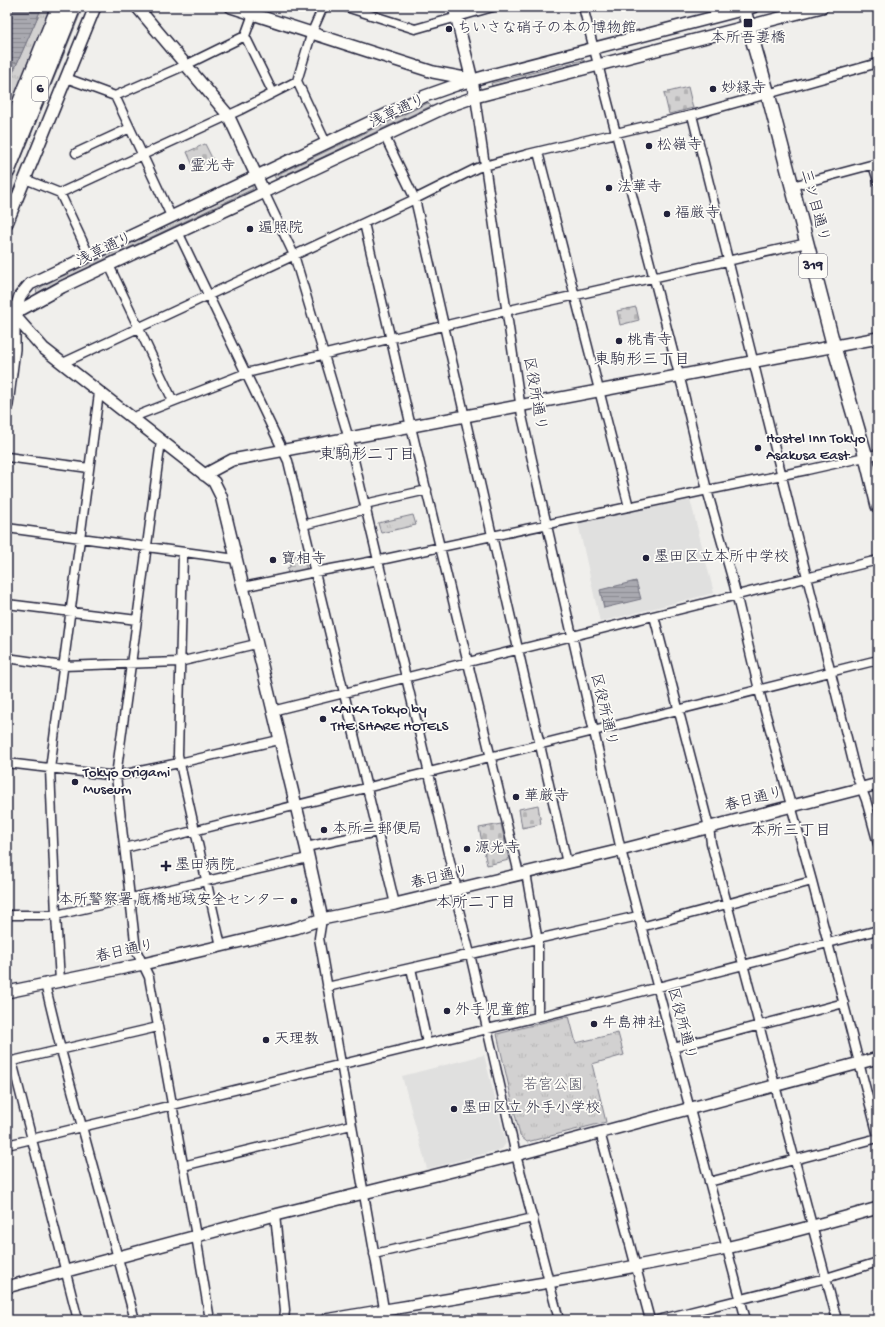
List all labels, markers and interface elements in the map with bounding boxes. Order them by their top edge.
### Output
marker: 本所吾妻橋 [742,17,754,29]
place label: ちいさな硝子の本の博物館 [457,19,636,38]
marker: ちいさな硝子の本の博物館 [444,24,454,34]
place label: 本所吾妻橋 [710,29,786,48]
road number: 6 [32,77,48,101]
place label: 妙縁寺 [721,79,766,98]
marker: 妙縁寺 [708,84,718,94]
street label: 浅草通り [367,90,429,133]
place label: 松嶺寺 [657,136,702,155]
marker: 松嶺寺 [644,141,654,151]
place label: 霊光寺 [190,157,235,176]
marker: 霊光寺 [177,162,187,172]
street label: 三ツ目通り [796,167,832,245]
place label: 法華寺 [617,178,662,197]
marker: 法華寺 [604,183,614,193]
place label: 福厳寺 [675,204,720,223]
marker: 福厳寺 [662,209,672,219]
place label: 遍照院 [258,220,303,238]
marker: 遍照院 [245,224,255,234]
street label: 浅草通り [74,228,136,271]
road number: 319 [799,254,827,278]
place label: 桃青寺 [627,331,672,350]
marker: 桃青寺 [614,336,624,346]
district label: 東駒形三丁目 [594,350,690,371]
street label: 区役所通り [519,355,549,433]
place label: Hostel Inn Tokyo Asakusa East [766,430,866,465]
marker: Hostel Inn Tokyo Asakusa East [753,443,763,453]
district label: 東駒形二丁目 [319,445,415,466]
place label: 墨田区立本所中学校 [654,548,789,567]
place label: 寶相寺 [281,550,326,569]
marker: 墨田区立本所中学校 [641,553,651,563]
marker: 寶相寺 [268,555,278,565]
street label: 区役所通り [586,671,620,749]
place label: KAIKA Tokyo by THE SHARE HOTELS [330,701,449,736]
marker: KAIKA Tokyo by THE SHARE HOTELS [318,714,328,724]
place label: Tokyo Origami Museum [82,764,170,799]
marker: Tokyo Origami Museum [70,777,80,787]
street label: 春日通り [722,783,785,816]
place label: 華厳寺 [524,787,569,806]
marker: 華厳寺 [511,792,521,802]
place label: 本所二郵便局 [332,820,422,839]
district label: 本所三丁目 [751,822,831,842]
marker: 本所二郵便局 [319,825,329,835]
place label: 源光寺 [475,839,520,858]
marker: 源光寺 [462,844,472,854]
place label: 墨田病院 [175,856,235,875]
marker: 墨田病院 [160,860,172,872]
street label: 春日通り [409,862,471,894]
place label: 本所警察署 廐橋地域安全センター [58,891,286,910]
district label: 本所二丁目 [436,894,516,914]
marker: 本所警察署 廐橋地域安全センター [289,896,299,906]
street label: 春日通り [94,936,156,967]
street label: 区役所通り [663,985,699,1063]
place label: 外手児童館 [455,1001,530,1020]
marker: 外手児童館 [442,1006,452,1016]
place label: 牛島神社 [602,1014,662,1033]
marker: 牛島神社 [589,1019,599,1029]
place label: 天理教 [274,1031,319,1049]
marker: 天理教 [261,1035,271,1045]
park label: 若宮公園 [523,1076,583,1095]
place label: 墨田区立 外手小学校 [462,1099,601,1118]
marker: 墨田区立 外手小学校 [449,1104,459,1114]

